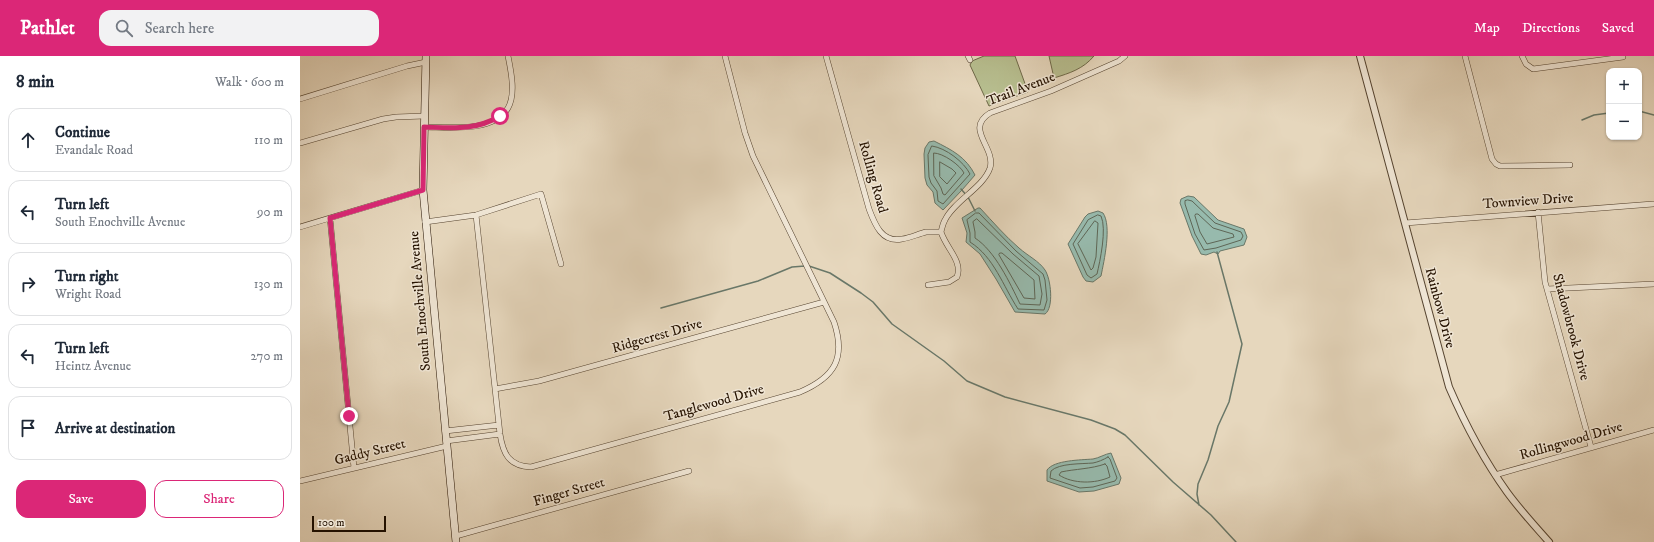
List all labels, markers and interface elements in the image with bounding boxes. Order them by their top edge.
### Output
search box [99,10,379,46]
text: Pathlet [20,17,75,40]
icon: search [113,17,135,39]
text: Search here [145,19,214,38]
text: Map [1474,19,1500,37]
text: Directions [1522,19,1580,37]
text: Saved [1602,19,1634,37]
street label: Trail Avenue [984,68,1058,110]
map controls [1606,68,1642,140]
button: + [1606,68,1642,104]
text: 8 min [16,71,54,93]
text: Walk · 600 m [215,74,284,90]
button: − [1606,104,1642,140]
route start [491,107,509,125]
text: Continue [55,123,110,142]
icon: ahead [17,129,39,151]
text: 110 m [254,132,283,148]
street label: Rolling Road [854,139,892,215]
text: Evandale Road [55,142,133,158]
street label: Townview Drive [1482,189,1574,213]
text: Turn left [55,195,109,214]
icon: left [17,201,39,223]
text: 90 m [257,204,283,220]
text: South Enochville Avenue [55,214,185,230]
street label: South Enochville Avenue [405,230,435,372]
street label: Rainbow Drive [1421,266,1459,350]
text: Turn right [55,267,118,286]
street label: Shadowbrook Drive [1548,272,1594,383]
icon: right [17,273,39,295]
text: 130 m [254,276,283,292]
text: Wright Road [55,286,121,302]
street label: Ridgecrest Drive [610,314,704,357]
text: Turn left [55,339,109,358]
icon: left [17,345,39,367]
text: 270 m [251,348,283,364]
text: Heintz Avenue [55,358,131,374]
street label: Tanglewood Drive [662,380,766,426]
route end [340,407,358,425]
icon: arrive [17,417,39,439]
street label: Rollingwood Drive [1517,418,1625,464]
text: Arrive at destination [55,419,175,438]
street label: Gaddy Street [333,434,408,469]
street label: Finger Street [531,473,607,511]
button: Save [16,480,146,518]
button: Share [154,480,284,518]
scale bar [312,514,386,533]
text: 100 m [318,516,344,530]

